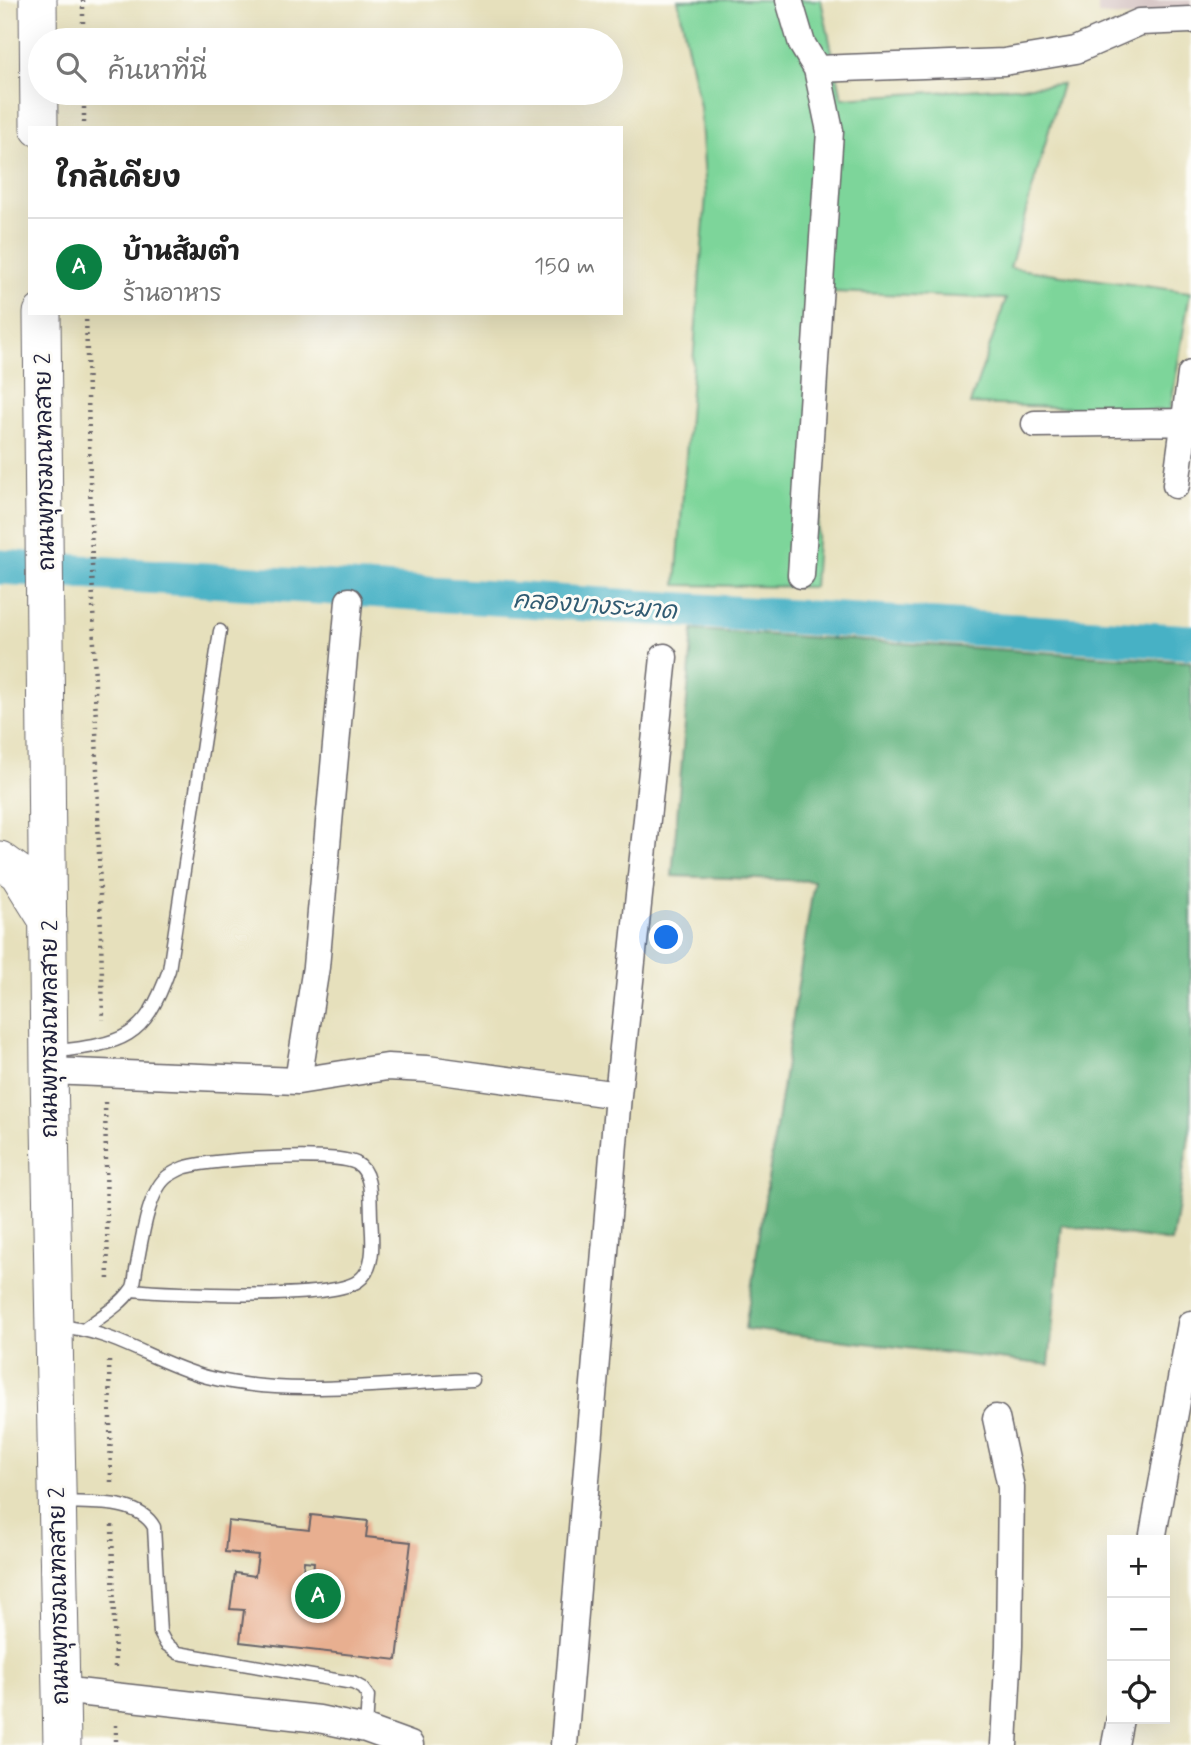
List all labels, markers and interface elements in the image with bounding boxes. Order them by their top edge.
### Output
search box [28,28,623,105]
icon: search [52,48,90,86]
text: ค้นหาที่นี่ [108,55,207,89]
text: ใกล้เคียง [56,159,181,198]
text: บ้านส้มตำ [123,236,240,270]
text: A [71,252,87,282]
text: 150 m [534,252,595,282]
text: ร้านอาหาร [123,280,222,310]
street label: ถนนพุทธมณฑลสาย 2 [29,353,64,571]
water label: คลองบางระมาด [512,585,679,628]
street label: ถนนพุทธมณฑลสาย 2 [36,920,67,1138]
your location [649,920,683,954]
street label: ถนนพุทธมณฑลสาย 2 [43,1487,78,1705]
map controls [1107,1535,1170,1724]
button: + [1107,1535,1170,1598]
pin: A [295,1570,341,1622]
button: − [1107,1598,1170,1661]
button: locate [1107,1661,1170,1724]

